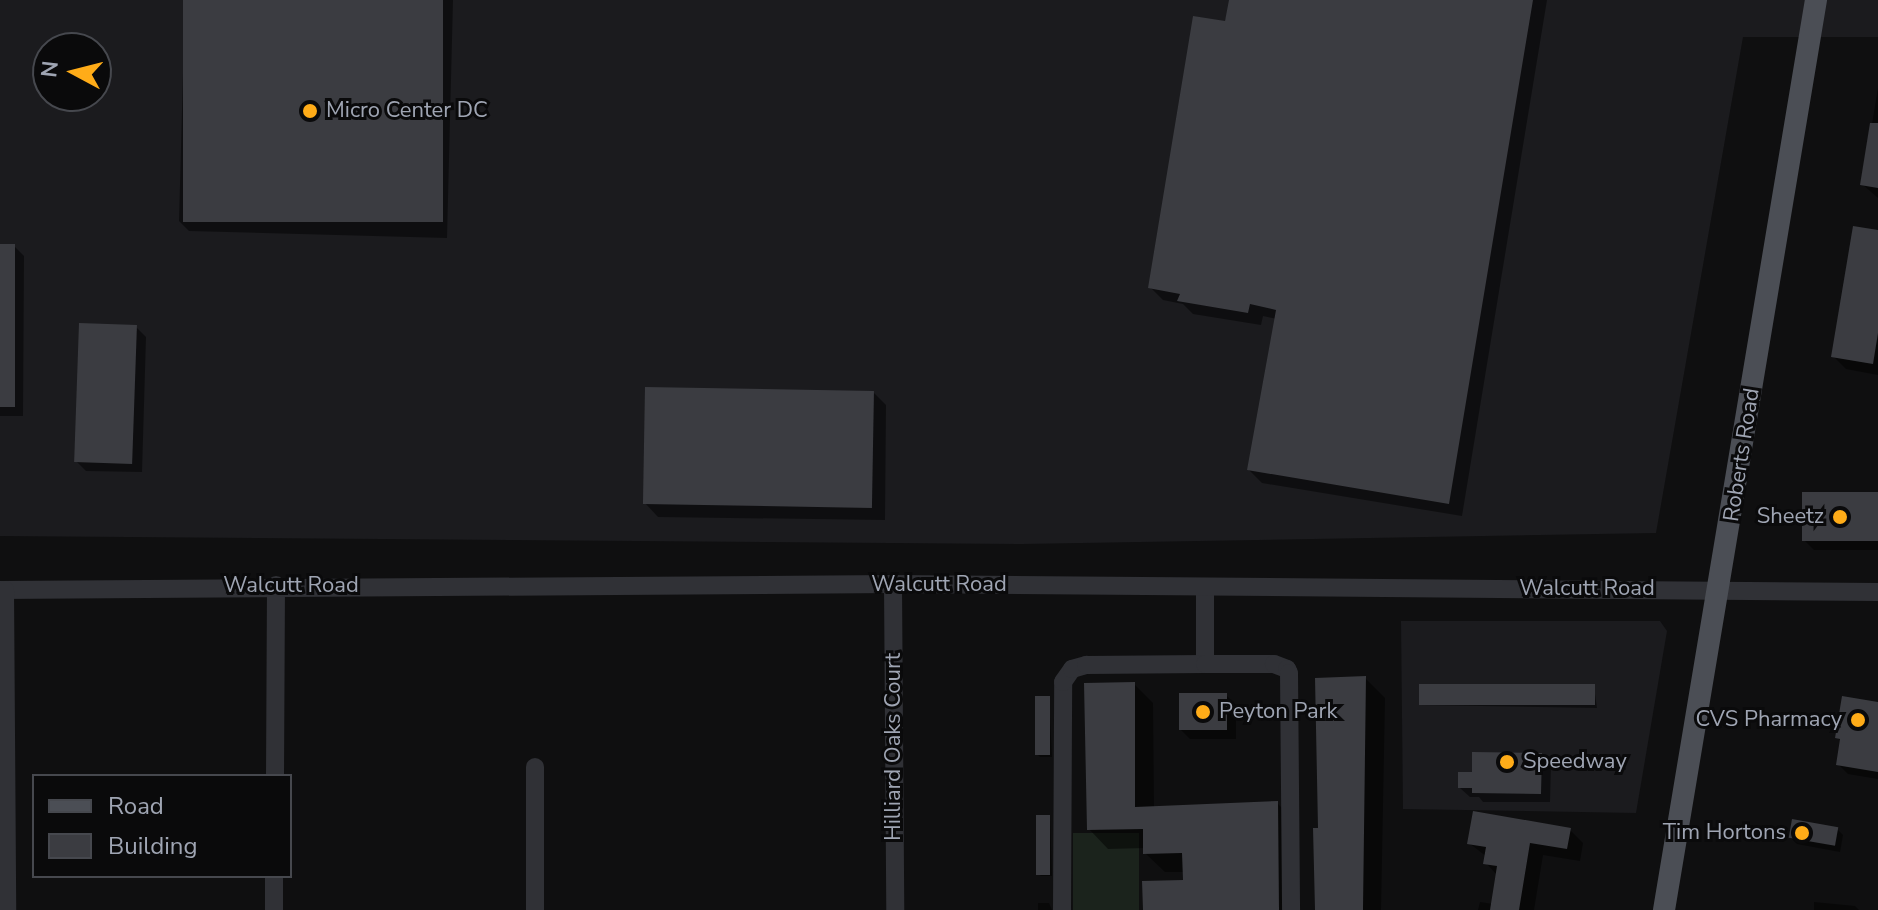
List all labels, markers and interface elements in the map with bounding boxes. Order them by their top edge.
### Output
north arrow [32,32,112,112]
text: N [34,59,66,79]
place label: Micro Center DC [326,98,488,124]
marker: Micro Center DC [301,102,319,120]
street label: Roberts Road [1718,386,1766,524]
place label: Sheetz [1757,504,1824,530]
marker: Sheetz [1831,508,1849,526]
street label: Walcutt Road [871,572,1007,598]
street label: Walcutt Road [223,573,359,599]
street label: Walcutt Road [1519,576,1655,602]
street label: Hilliard Oaks Court [881,653,907,841]
place label: Peyton Park [1219,699,1337,725]
marker: Peyton Park [1194,703,1212,721]
place label: CVS Pharmacy [1695,707,1842,733]
marker: CVS Pharmacy [1849,711,1867,729]
place label: Speedway [1523,749,1627,775]
marker: Speedway [1498,753,1516,771]
legend [32,774,292,878]
text: Road [108,790,164,822]
place label: Tim Hortons [1663,820,1786,846]
marker: Tim Hortons [1793,824,1811,842]
text: Building [108,830,198,862]

